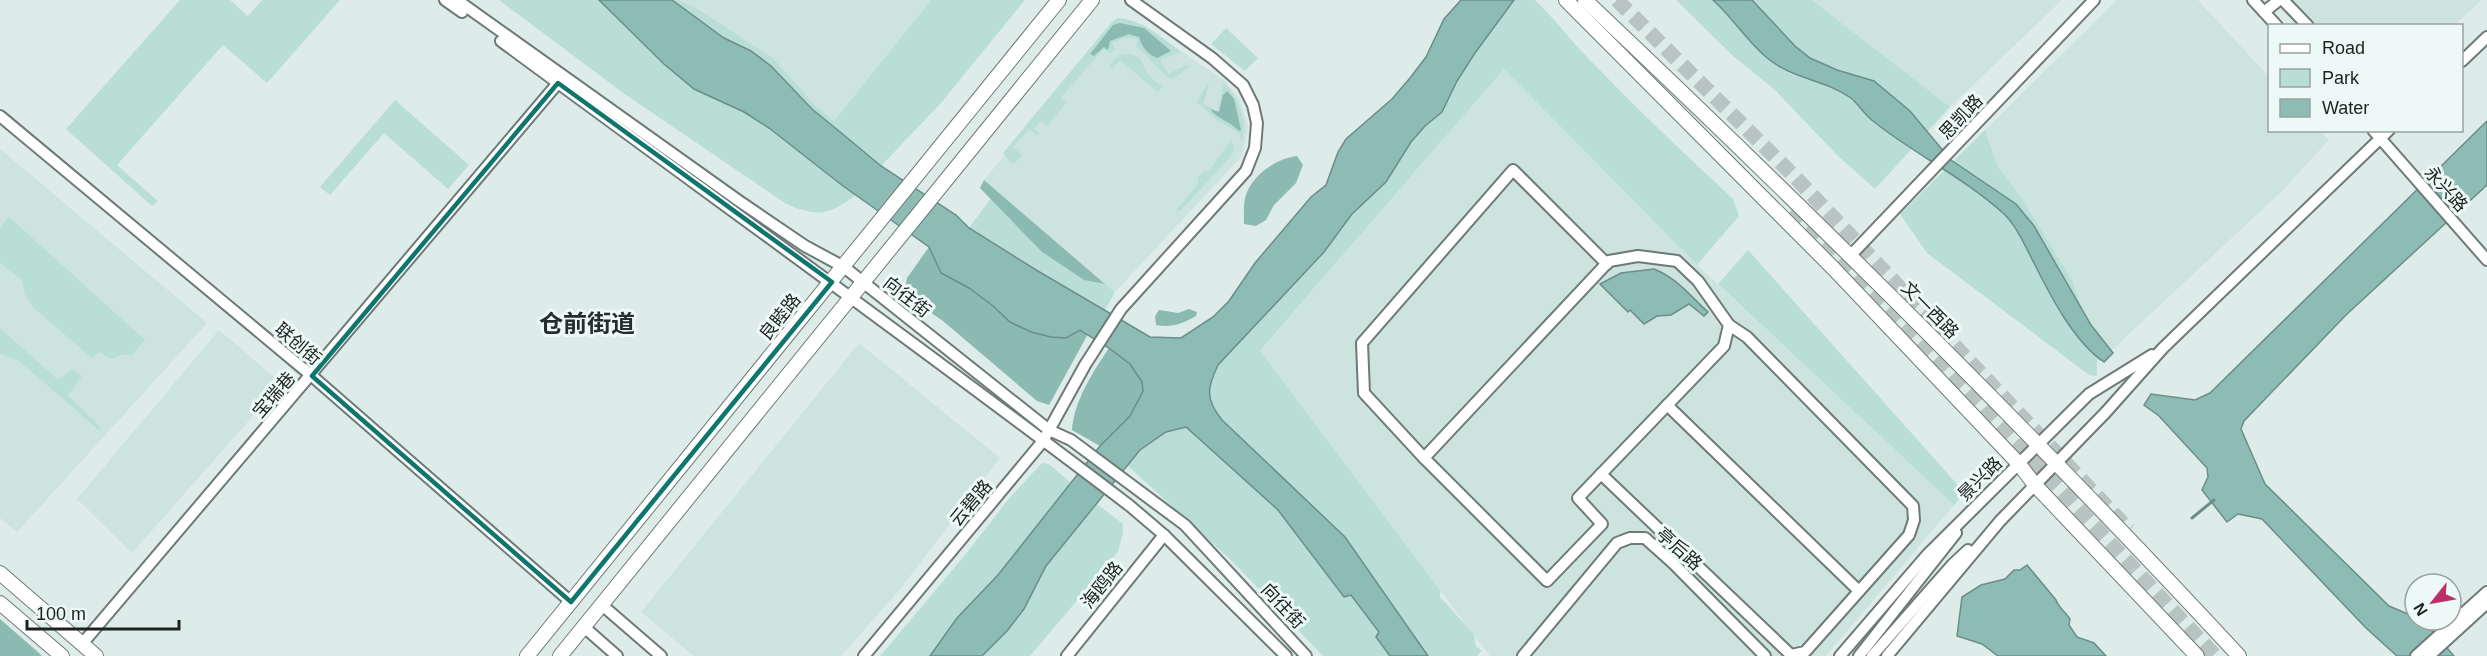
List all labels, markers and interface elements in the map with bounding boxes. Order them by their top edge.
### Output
legend [2268,24,2463,132]
text: Road [2322,38,2365,58]
text: Park [2322,68,2360,88]
street label: 思凯路 [1935,90,1987,144]
text: Water [2322,98,2369,118]
street label: 永兴路 [2421,162,2471,216]
street label: 向往街 [880,272,934,322]
street label: 文一西路 [1897,277,1963,343]
street label: 良睦路 [755,290,805,344]
district label: 仓前街道 [539,310,635,337]
street label: 联创街 [271,319,325,369]
street label: 宝瑞巷 [249,368,299,422]
street label: 景兴路 [1954,453,2006,505]
street label: 云碧路 [946,476,996,530]
street label: 亭后路 [1652,524,1706,574]
street label: 海鸥路 [1077,558,1127,612]
north arrow [2403,572,2463,632]
street label: 向往街 [1257,579,1309,633]
scale bar [27,593,178,631]
text: N [2410,600,2431,619]
text: 100 m [36,604,86,624]

